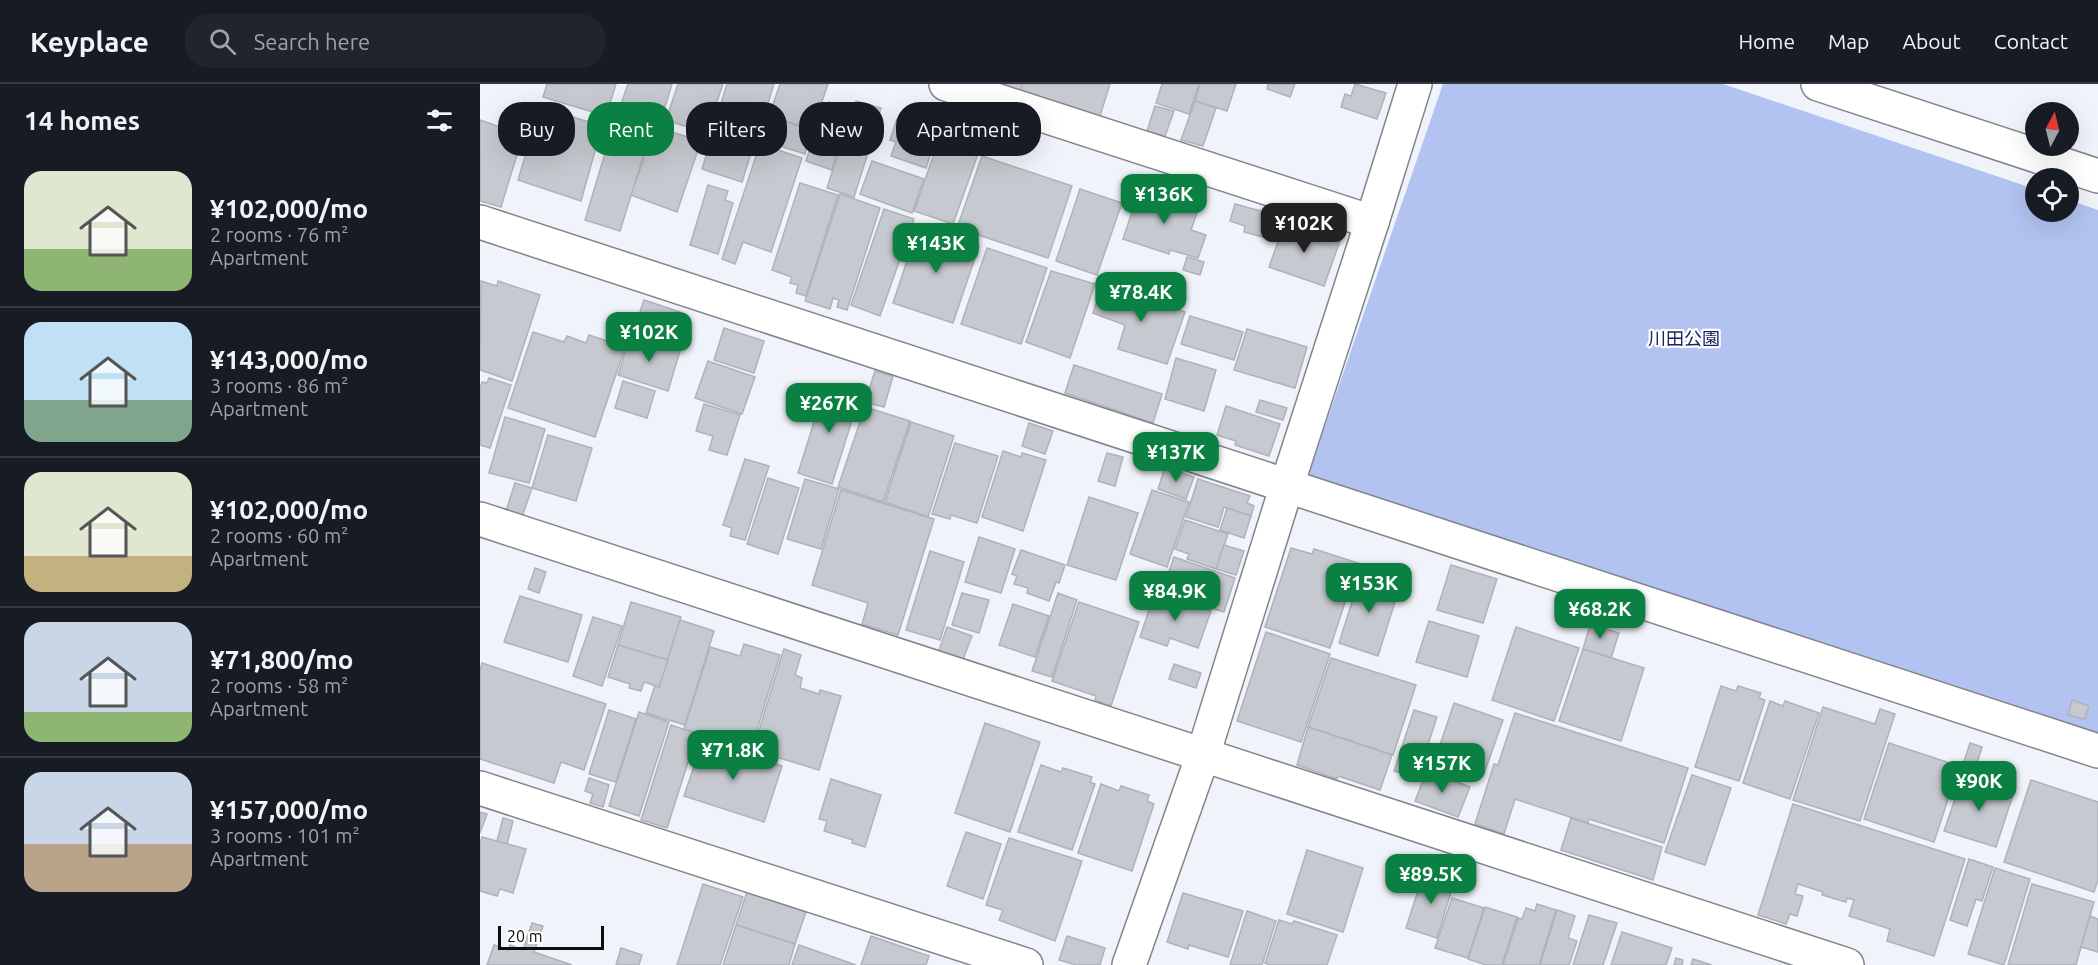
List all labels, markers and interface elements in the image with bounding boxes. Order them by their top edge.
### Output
search box [185,14,605,68]
icon: search [206,25,239,58]
text: Keyplace [30,26,149,57]
text: Search here [254,29,370,54]
text: Home [1738,29,1795,53]
text: Map [1828,29,1869,53]
text: About [1902,29,1961,53]
text: Contact [1994,29,2068,53]
chip: Buy [498,102,575,156]
chip: Rent [587,102,674,156]
chip: Filters [686,102,787,156]
chip: New [799,102,884,156]
chip: Apartment [896,102,1041,156]
north arrow [2025,102,2079,156]
map controls [2025,102,2079,222]
icon: filters [423,104,456,137]
text: 14 homes [24,106,140,135]
button: locate [2025,168,2079,222]
pin: ¥136K [1122,174,1206,225]
text: ¥136K [1135,182,1193,205]
text: ¥102,000/mo [210,194,368,223]
icon: home [72,195,144,267]
pin: ¥102K [1262,203,1346,254]
text: ¥102K [1275,211,1333,234]
text: 2 rooms · 76 m² [210,223,348,246]
pin: ¥143K [894,223,978,274]
text: ¥143K [907,231,965,254]
text: Apartment [210,246,308,269]
pin: ¥78.4K [1092,272,1190,323]
text: ¥78.4K [1109,280,1173,303]
pin: ¥102K [607,312,691,363]
text: ¥102K [620,320,678,343]
park label: 川田公園 [1648,328,1720,348]
text: ¥143,000/mo [210,345,368,374]
icon: home [72,346,144,418]
text: 3 rooms · 86 m² [210,374,348,397]
pin: ¥267K [787,383,871,434]
text: ¥267K [800,391,858,414]
text: Apartment [210,397,308,420]
pin: ¥137K [1134,432,1218,483]
text: ¥137K [1147,440,1205,463]
text: ¥102,000/mo [210,495,368,524]
icon: home [72,496,144,568]
text: 2 rooms · 60 m² [210,524,348,547]
text: Apartment [210,547,308,570]
pin: ¥153K [1327,563,1411,614]
pin: ¥84.9K [1126,571,1224,622]
text: ¥153K [1340,571,1398,594]
text: ¥84.9K [1143,579,1207,602]
pin: ¥68.2K [1551,589,1649,640]
text: ¥68.2K [1568,597,1632,620]
text: ¥71,800/mo [210,645,353,674]
icon: home [72,646,144,718]
text: 2 rooms · 58 m² [210,674,348,697]
text: Apartment [210,697,308,720]
pin: ¥71.8K [684,730,782,781]
text: ¥71.8K [701,738,765,761]
pin: ¥157K [1400,743,1484,794]
text: ¥157K [1413,751,1471,774]
pin: ¥90K [1943,761,2015,812]
text: ¥90K [1955,769,2003,792]
text: ¥157,000/mo [210,795,368,824]
icon: home [72,796,144,868]
text: 3 rooms · 101 m² [210,824,360,847]
text: Apartment [210,847,308,870]
pin: ¥89.5K [1382,854,1480,905]
text: ¥89.5K [1399,862,1463,885]
scale bar [498,923,604,950]
text: 20 m [507,927,543,945]

